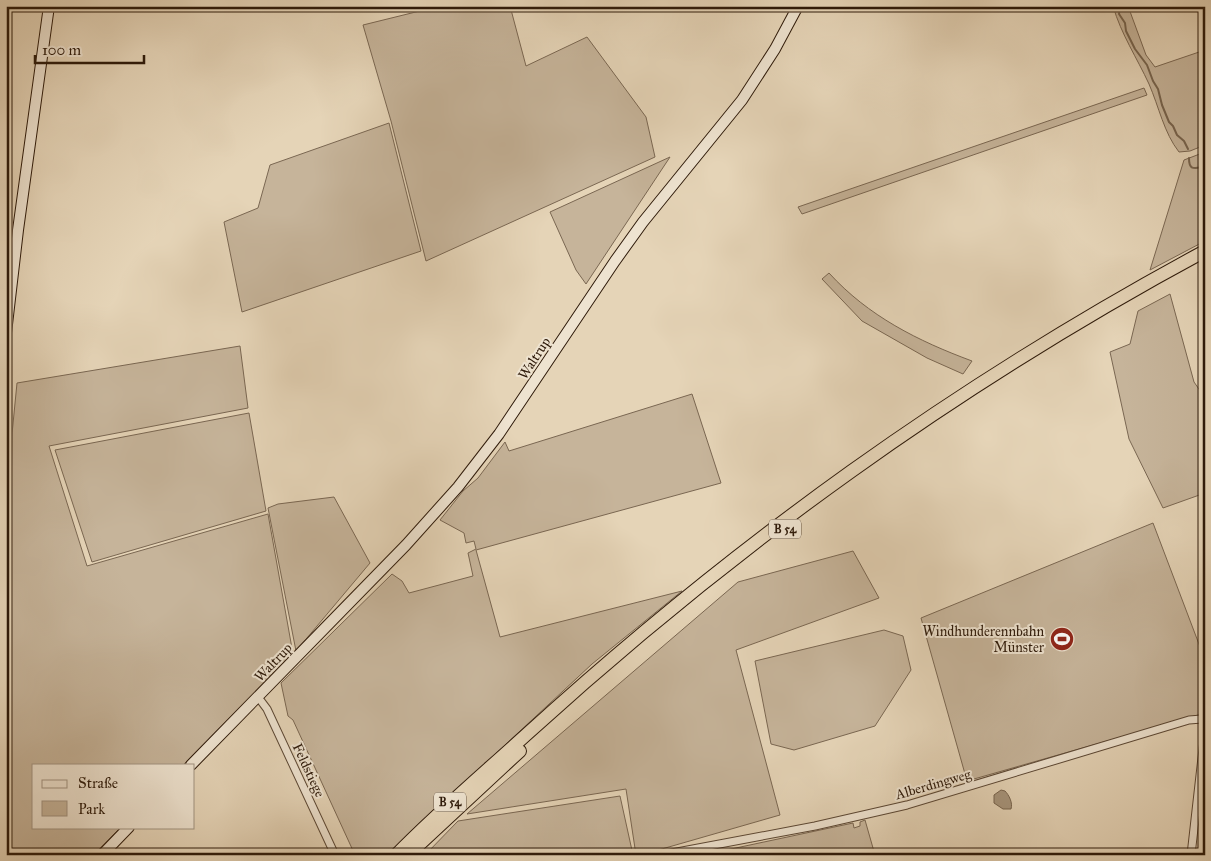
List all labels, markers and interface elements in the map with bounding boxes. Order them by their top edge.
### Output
scale bar [35,32,144,64]
text: 100 m [42,41,82,59]
street label: Waltrup [514,334,554,383]
road number: B 54 [769,520,801,538]
place label: Windhunderennbahn Münster [923,623,1045,656]
sports icon: Windhunderennbahn Münster [1049,626,1075,652]
street label: Waltrup [251,640,296,685]
street label: Feldstiege [289,741,328,800]
legend [32,764,195,828]
street label: Alberdingweg [893,765,973,804]
text: Straße [78,774,118,792]
road number: B 54 [434,792,466,812]
text: Park [78,800,105,818]

